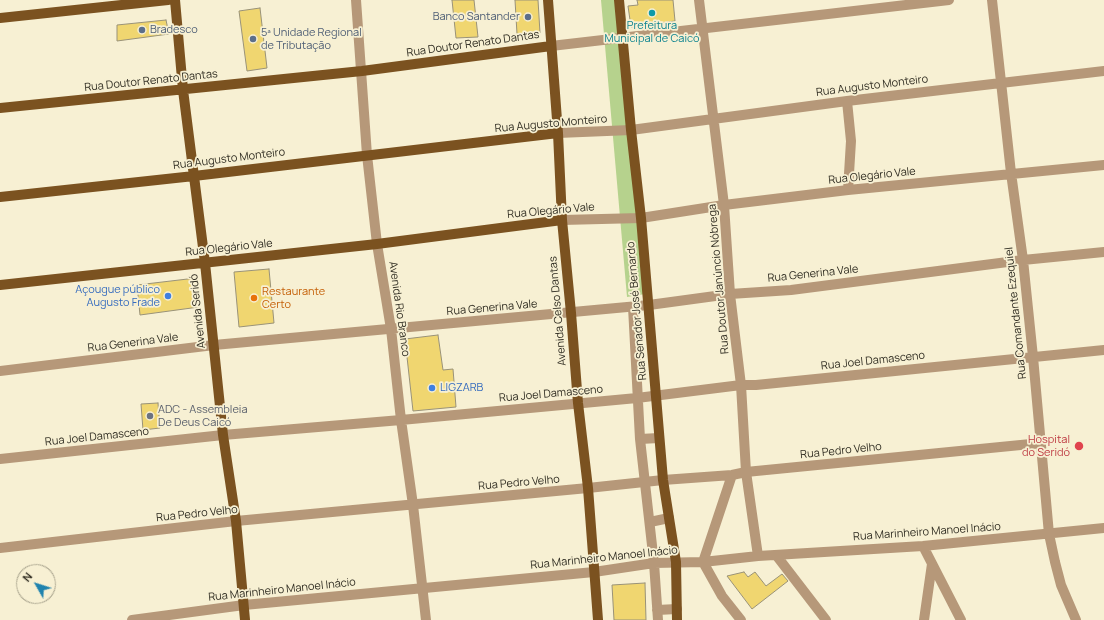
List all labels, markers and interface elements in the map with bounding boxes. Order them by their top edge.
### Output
marker: Prefeitura Municipal de Caicó [647,8,657,18]
place label: Banco Santander [433,10,520,24]
marker: Banco Santander [523,12,533,22]
place label: Prefeitura Municipal de Caicó [605,19,699,45]
place label: Bradesco [150,23,198,37]
marker: Bradesco [137,25,147,35]
place label: 5ª Unidade Regional de Tributação [261,26,362,52]
street label: Rua Doutor Renato Dantas [406,28,540,60]
marker: 5ª Unidade Regional de Tributação [248,34,258,44]
street label: Rua Doutor Renato Dantas [84,67,218,95]
street label: Rua Augusto Monteiro [815,73,929,99]
street label: Rua Augusto Monteiro [494,113,608,135]
street label: Rua Augusto Monteiro [172,146,286,172]
street label: Rua Olegário Vale [828,165,916,187]
street label: Rua Olegário Vale [507,201,595,221]
street label: Rua Doutor Janúncio Nóbrega [706,203,732,355]
street label: Rua Olegário Vale [185,237,273,259]
street label: Rua Senador José Bernardo [624,241,650,381]
street label: Rua Comandante Ezequiel [1002,246,1030,380]
street label: Avenida Celso Dantas [547,256,569,366]
street label: Avenida Rio Branco [386,261,412,357]
street label: Rua Generina Vale [767,263,859,285]
street label: Avenida Seridó [188,273,208,349]
place label: Açougue público Augusto Frade [75,283,160,309]
place label: Restaurante Certo [262,285,325,311]
marker: Açougue público Augusto Frade [163,291,173,301]
marker: Restaurante Certo [249,293,259,303]
street label: Rua Generina Vale [446,297,538,319]
street label: Rua Generina Vale [87,331,179,355]
street label: Rua Joel Damasceno [820,349,926,373]
place label: LIGZARB [440,381,483,395]
marker: LIGZARB [427,383,437,393]
street label: Rua Joel Damasceno [498,383,604,405]
place label: ADC - Assembleia De Deus Caicó [158,403,248,429]
marker: ADC - Assembleia De Deus Caicó [145,411,155,421]
street label: Rua Joel Damasceno [44,425,150,449]
place label: Hospital do Seridó [1022,433,1070,459]
street label: Rua Pedro Velho [800,440,882,462]
marker: Hospital do Seridó [1073,440,1085,452]
street label: Rua Pedro Velho [478,473,560,493]
street label: Rua Pedro Velho [156,503,238,525]
street label: Rua Marinheiro Manoel Inácio [853,520,1001,544]
street label: Rua Marinheiro Manoel Inácio [530,544,678,572]
north arrow [16,564,56,604]
text: N [19,569,35,585]
street label: Rua Marinheiro Manoel Inácio [208,576,356,604]

